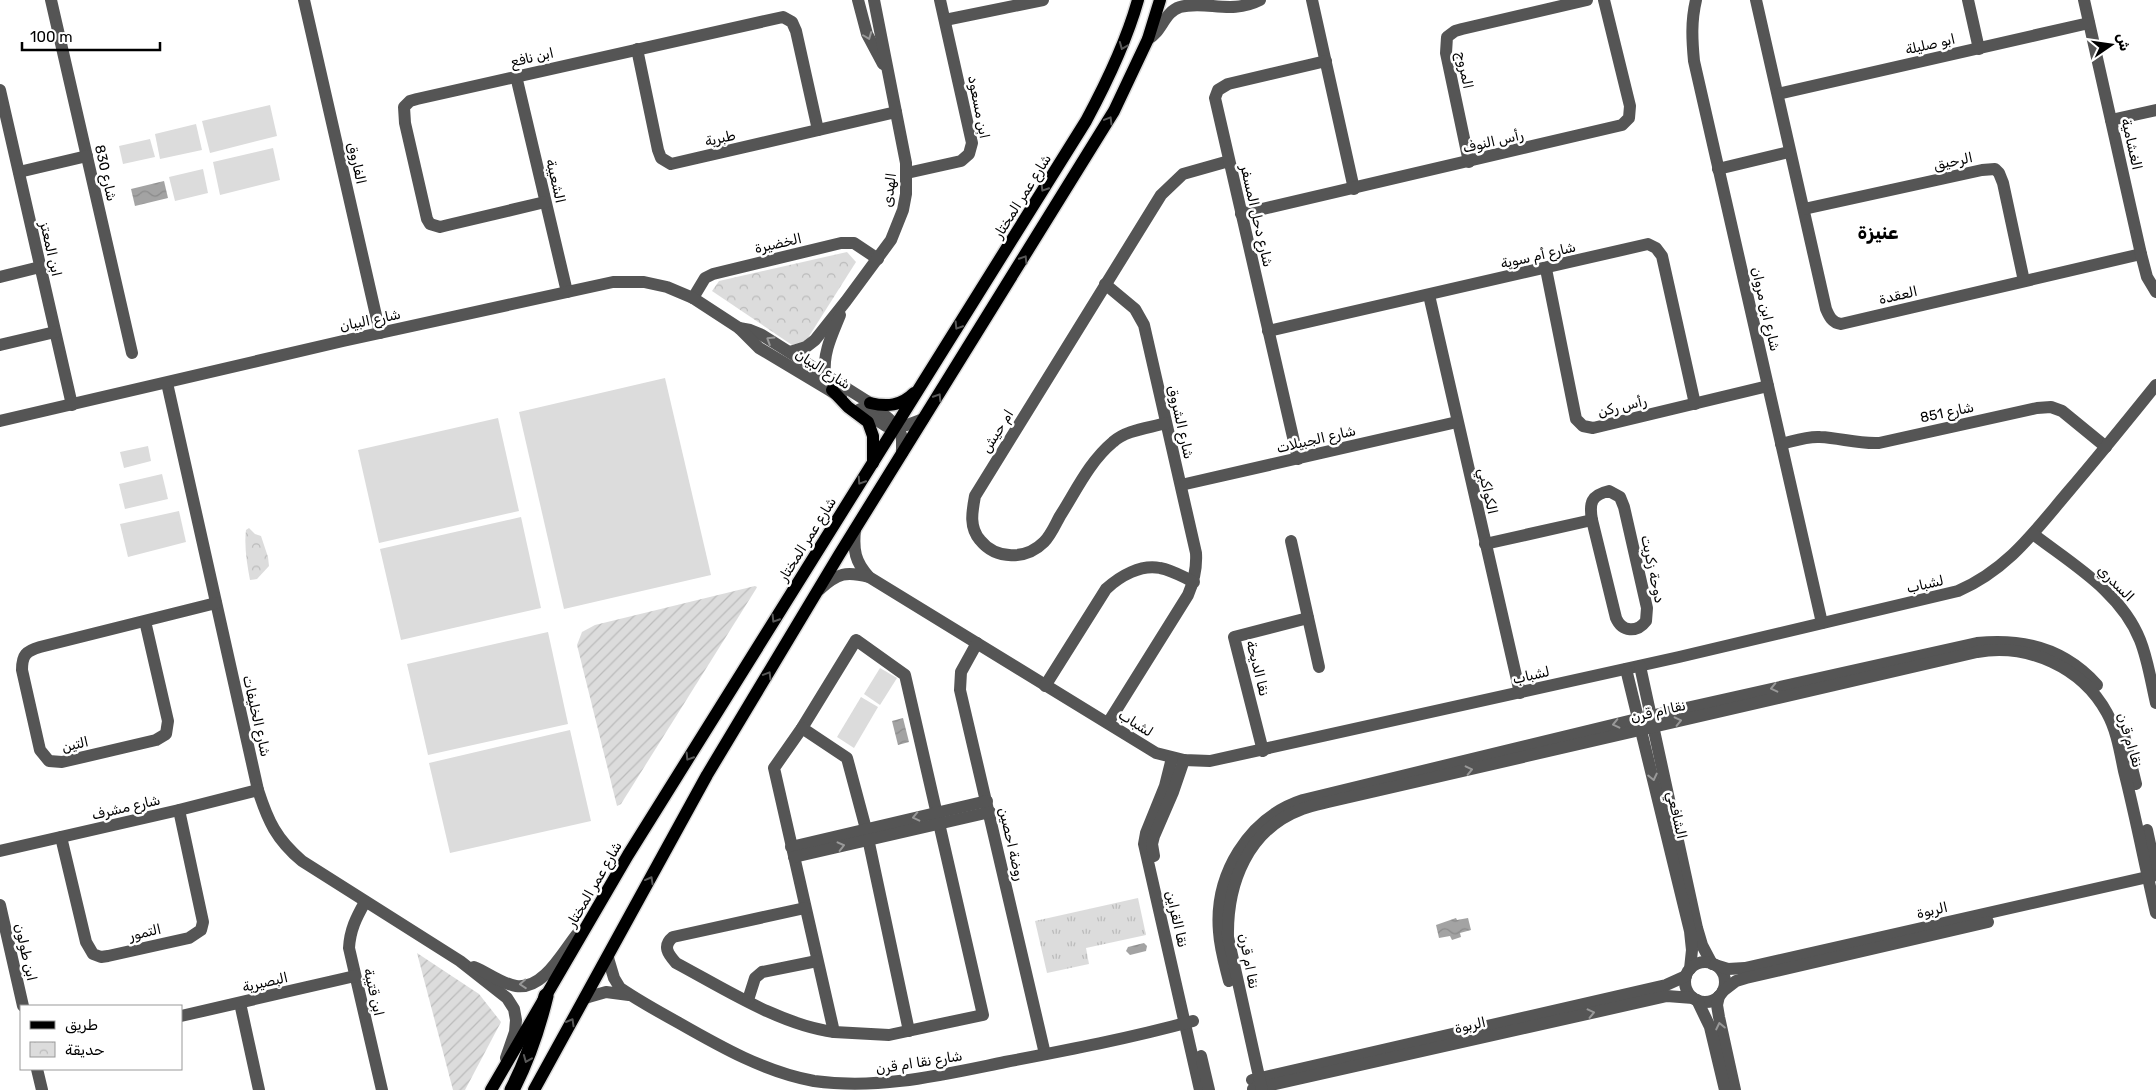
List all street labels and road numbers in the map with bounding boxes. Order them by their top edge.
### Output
street label: ابو صليلة [1903,30,1957,58]
street label: ابن نافع [509,44,556,73]
street label: المروج [1451,50,1476,91]
street label: ابن مسعود [964,74,993,140]
street label: الغشامية [2117,117,2146,172]
street label: رأس النوف [1461,126,1525,157]
street label: طبرية [703,127,737,150]
street label: الفاروق [343,140,370,186]
street label: شارع 830 [89,143,120,204]
street label: الرحيق [1932,149,1974,174]
street label: شارع عمر المختار [989,151,1057,243]
street label: الشعيبة [542,157,569,205]
street label: شارع دحل المسفر [1234,162,1277,269]
street label: الهدى [879,172,900,208]
street label: ابن المعتز [36,219,65,278]
street label: الخضيرة [753,230,803,257]
street label: شارع أم سوية [1499,239,1578,274]
street label: شارع ابن مروان [1746,265,1783,353]
street label: العقدة [1877,283,1919,308]
street label: شارع البيان [338,306,403,337]
street label: شارع البيان [791,346,854,395]
street label: شارع الشروق [1162,383,1197,461]
street label: رأس ركن [1596,392,1648,421]
street label: شارع 851 [1919,399,1976,428]
street label: ام حيش [978,407,1018,457]
street label: شارع الجبيلات [1275,422,1358,459]
street label: الكواكبي [1472,466,1501,516]
street label: شارع عمر المختار [774,494,842,586]
street label: دوحة زكريت [1637,534,1668,605]
street label: السدري [2093,562,2137,606]
street label: لشباب [1905,572,1945,597]
street label: نقا الديحة [1242,639,1273,698]
street label: لشباب [1511,663,1551,688]
street label: شارع الخليفات [237,674,274,759]
street label: نقا ام قرن [1629,697,1688,727]
street label: لشباب [1115,706,1156,741]
street label: نقا ام قرن [2112,711,2146,770]
street label: التين [60,733,90,756]
street label: الشافعي [1661,790,1690,841]
street label: شارع مشرف [90,791,163,826]
street label: روضة احصين [995,806,1028,882]
street label: شارع عمر المختار [563,838,628,932]
street label: نقا القراين [1162,889,1191,949]
street label: الربوة [1915,899,1949,922]
street label: التمور [126,921,163,945]
street label: ابن طولون [11,922,40,983]
street label: نقا ام قرن [1234,932,1262,990]
street label: ابن قتيبة [360,967,387,1018]
street label: البصيرية [241,969,290,996]
street label: الربوة [1453,1014,1487,1037]
street label: شارع نقا ام قرن [875,1047,964,1080]

